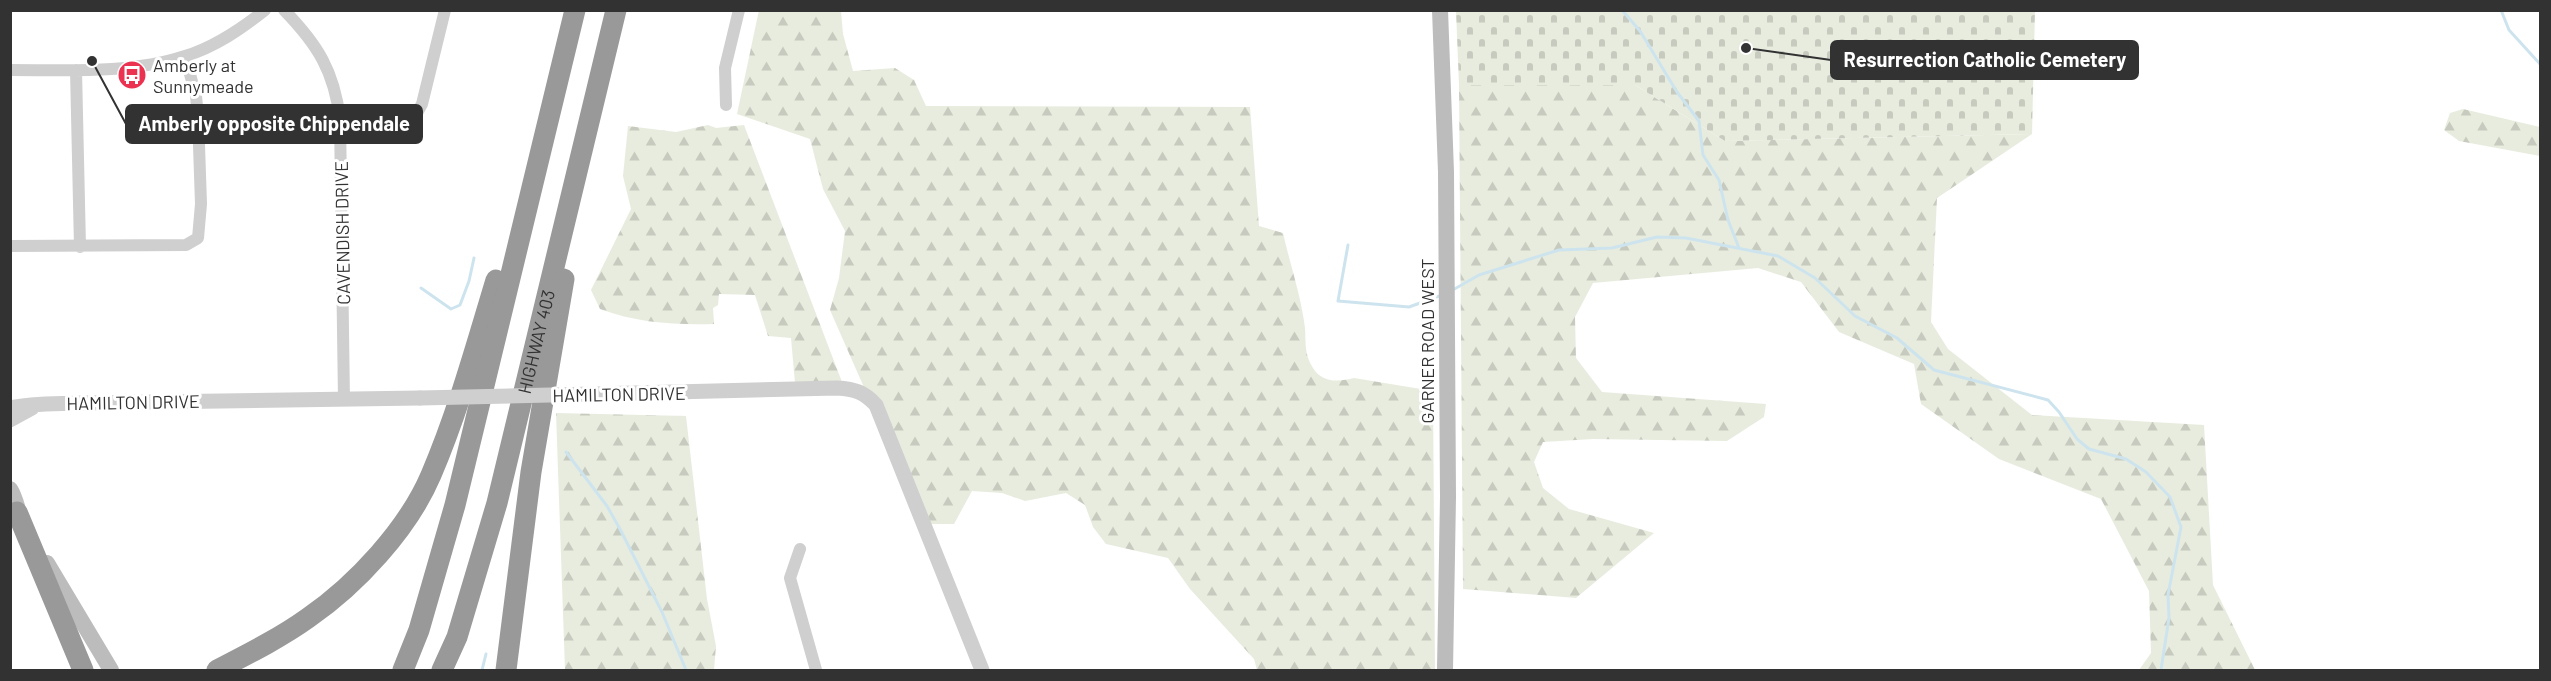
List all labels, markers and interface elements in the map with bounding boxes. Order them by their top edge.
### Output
callout: Resurrection Catholic Cemetery [1831,41,2138,79]
text: Resurrection Catholic Cemetery [1844,47,2126,71]
place label: Amberly at Sunnymeade [153,54,254,97]
bus stop icon: Amberly at Sunnymeade [116,59,148,91]
callout: Amberly opposite Chippendale [126,105,422,143]
text: Amberly opposite Chippendale [138,111,410,135]
street label: CAVENDISH DRIVE [330,161,354,305]
street label: GARNER ROAD WEST [1416,258,1438,424]
street label: HIGHWAY 403 [513,287,559,396]
street label: HAMILTON DRIVE [552,382,686,406]
street label: HAMILTON DRIVE [66,390,200,414]

